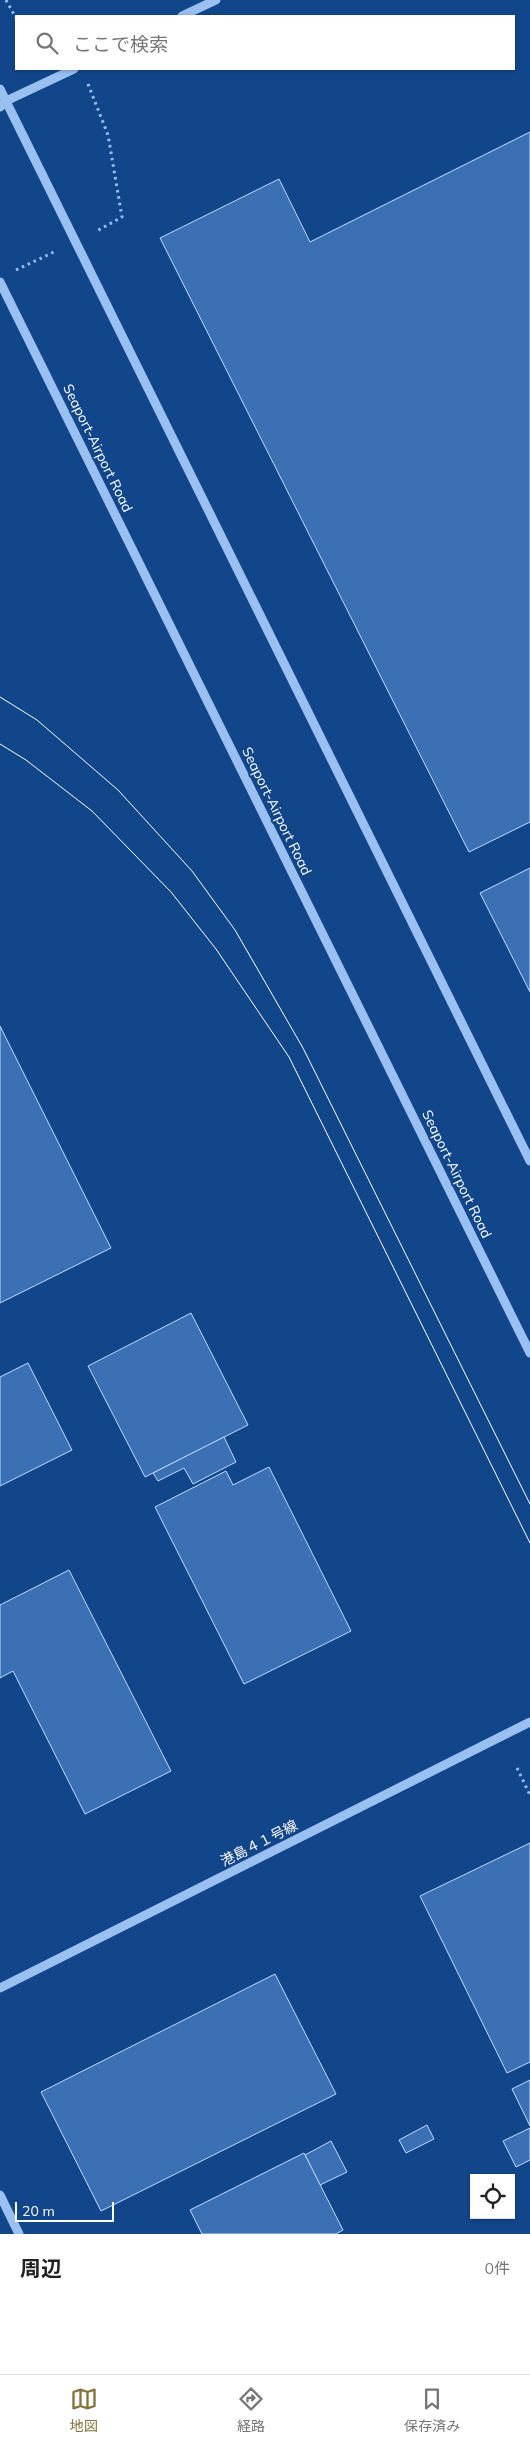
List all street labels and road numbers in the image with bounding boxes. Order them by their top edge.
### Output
street label: Seaport-Airport Road [59,381,137,515]
street label: Seaport-Airport Road [238,744,316,878]
street label: Seaport-Airport Road [418,1107,496,1241]
street label: 港島４１号線 [217,1816,301,1870]

